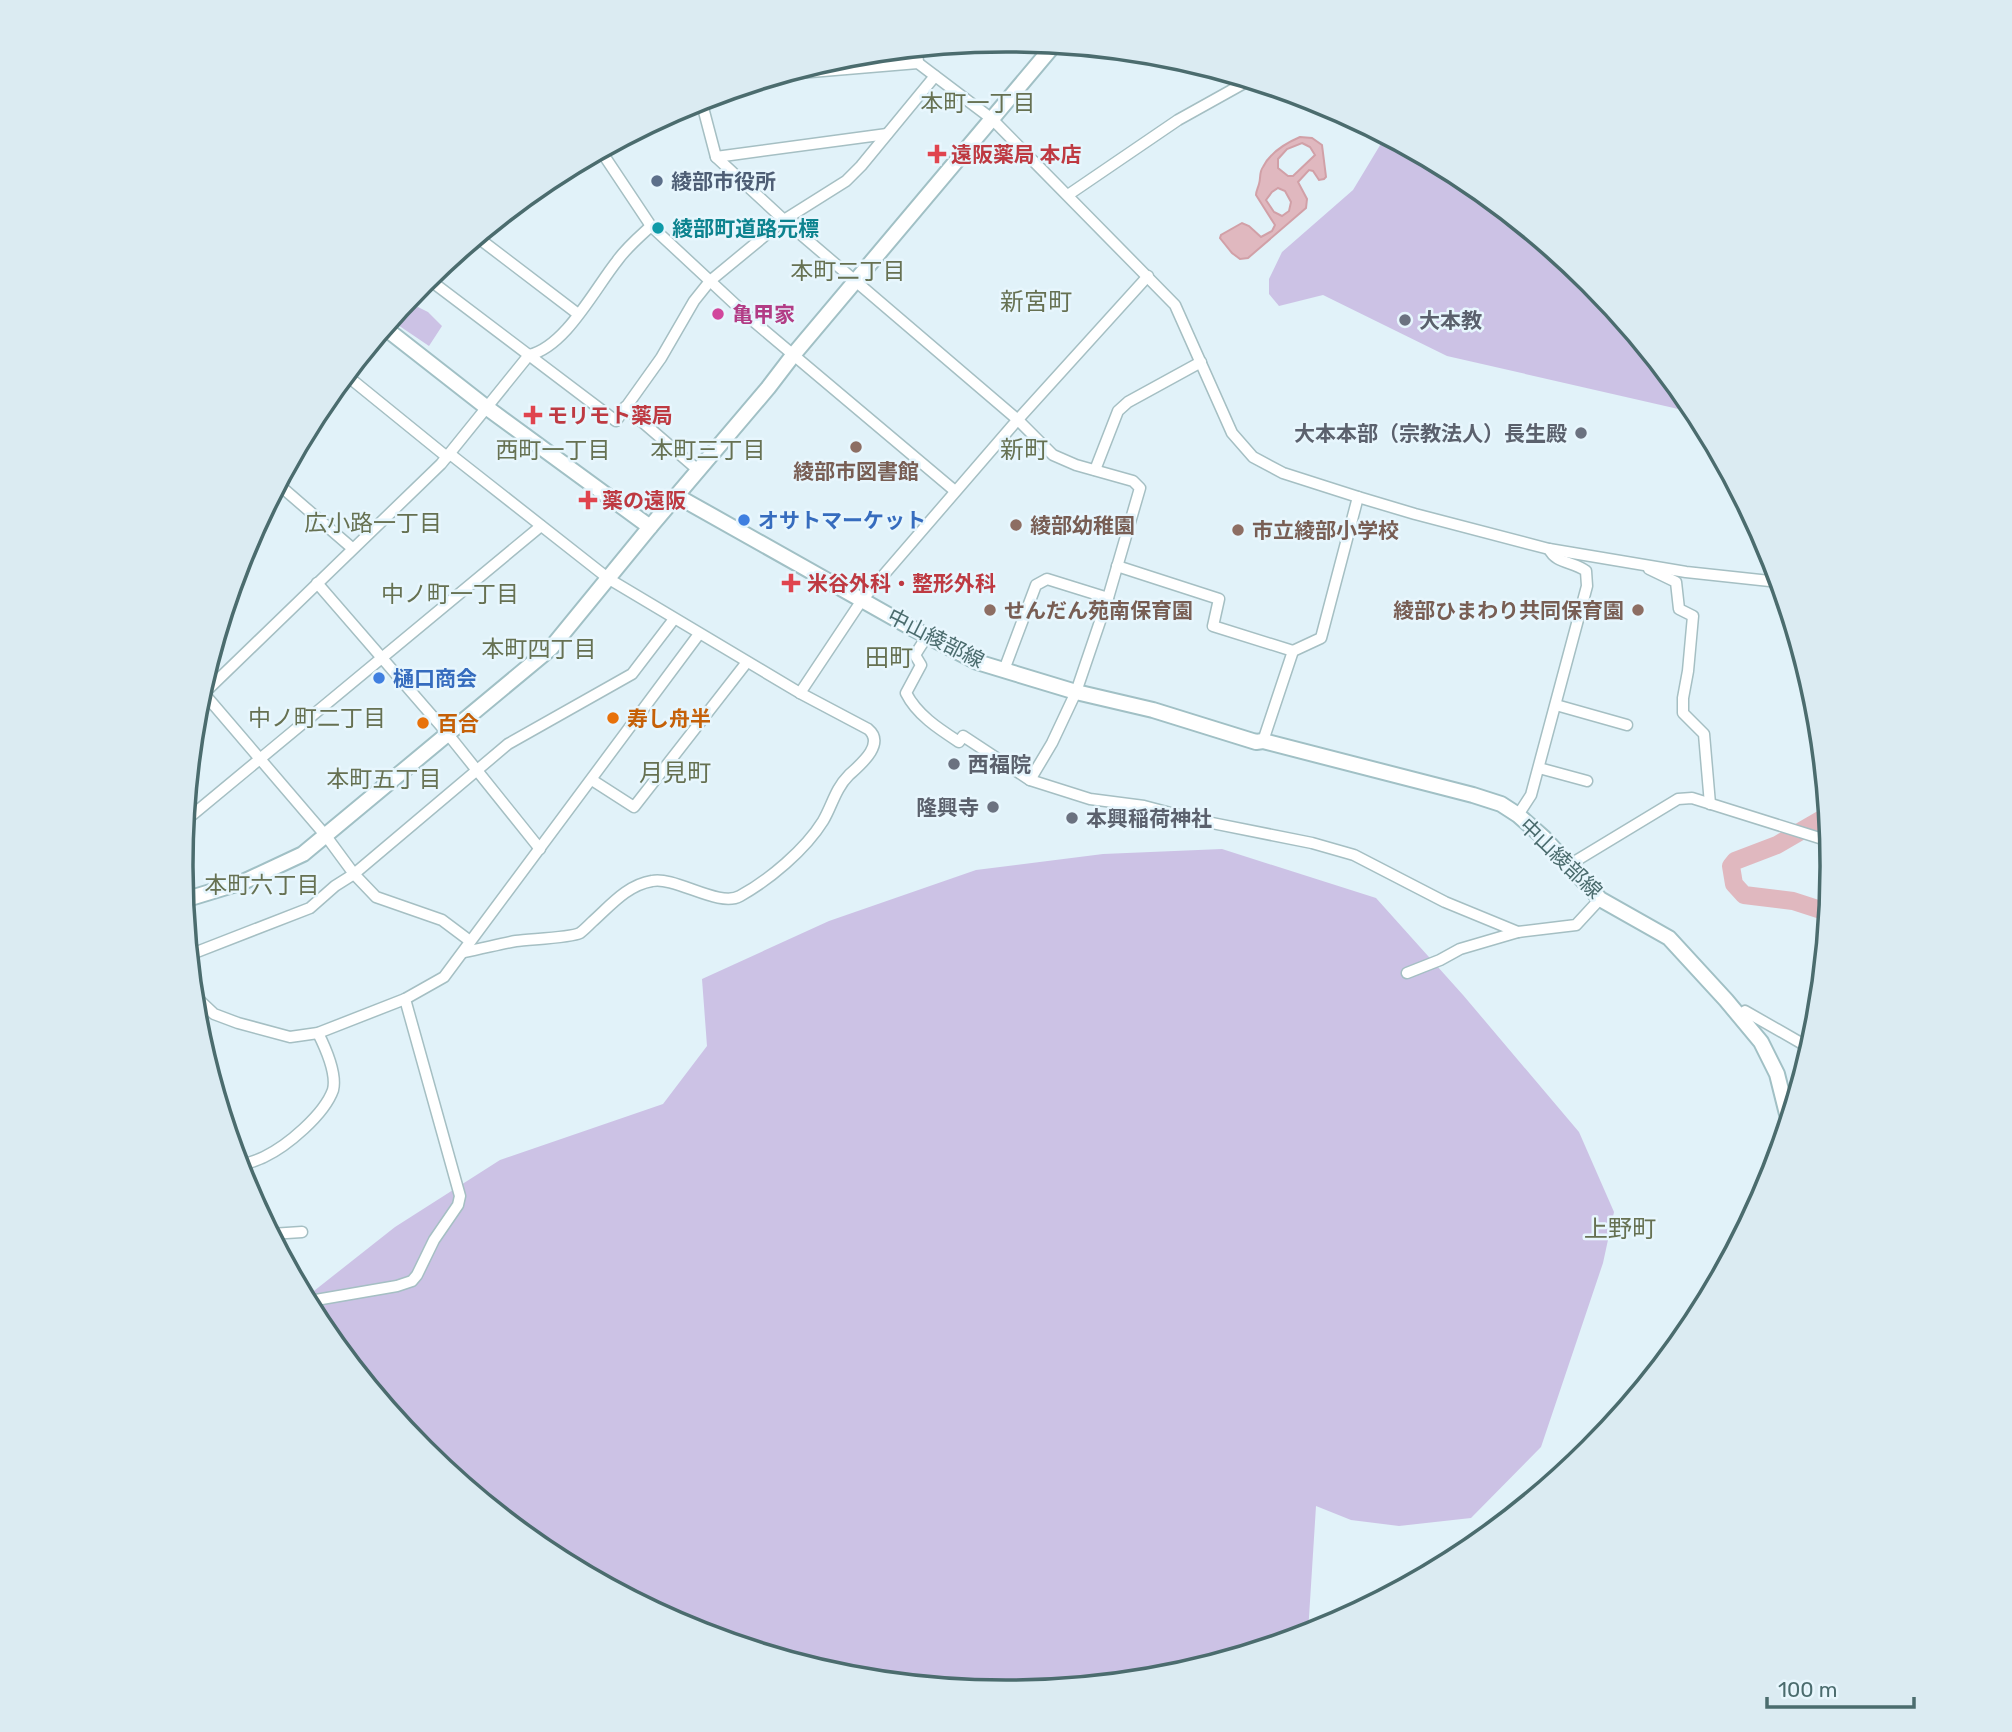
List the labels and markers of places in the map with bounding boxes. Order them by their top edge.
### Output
place label: 遠阪薬局 本店 [951,142,1081,167]
marker: 遠阪薬局 本店 [929,146,945,162]
place label: 綾部市役所 [671,169,776,194]
marker: 綾部市役所 [649,173,665,189]
place label: 綾部町道路元標 [672,216,819,241]
marker: 綾部町道路元標 [650,220,666,236]
place label: 亀甲家 [732,302,795,327]
marker: 亀甲家 [710,306,726,322]
place label: 大本教 [1419,308,1482,333]
marker: 大本教 [1397,312,1413,328]
place label: モリモト薬局 [547,403,673,428]
marker: モリモト薬局 [525,407,541,423]
place label: 大本本部（宗教法人）長生殿 [1294,421,1567,446]
marker: 大本本部（宗教法人）長生殿 [1573,425,1589,441]
marker: 綾部市図書館 [848,439,864,455]
place label: 綾部市図書館 [793,459,919,484]
place label: 薬の遠阪 [602,488,686,513]
marker: 薬の遠阪 [580,492,596,508]
place label: オサトマーケット [758,508,926,533]
marker: オサトマーケット [736,512,752,528]
place label: 綾部幼稚園 [1030,513,1135,538]
marker: 綾部幼稚園 [1008,517,1024,533]
place label: 市立綾部小学校 [1252,518,1399,543]
marker: 市立綾部小学校 [1230,522,1246,538]
place label: 米谷外科・整形外科 [807,571,996,596]
marker: 米谷外科・整形外科 [781,573,801,593]
place label: せんだん苑南保育園 [1004,598,1193,623]
place label: 綾部ひまわり共同保育園 [1393,598,1624,623]
marker: せんだん苑南保育園 [982,602,998,618]
marker: 綾部ひまわり共同保育園 [1630,602,1646,618]
place label: 樋口商会 [393,666,477,691]
marker: 樋口商会 [371,670,387,686]
place label: 寿し舟半 [627,706,711,731]
marker: 寿し舟半 [605,710,621,726]
place label: 百合 [437,711,479,736]
marker: 百合 [415,715,431,731]
place label: 西福院 [968,752,1031,777]
marker: 西福院 [946,756,962,772]
place label: 隆興寺 [916,795,979,820]
marker: 隆興寺 [985,799,1001,815]
place label: 本興稲荷神社 [1086,806,1212,831]
marker: 本興稲荷神社 [1064,810,1080,826]

